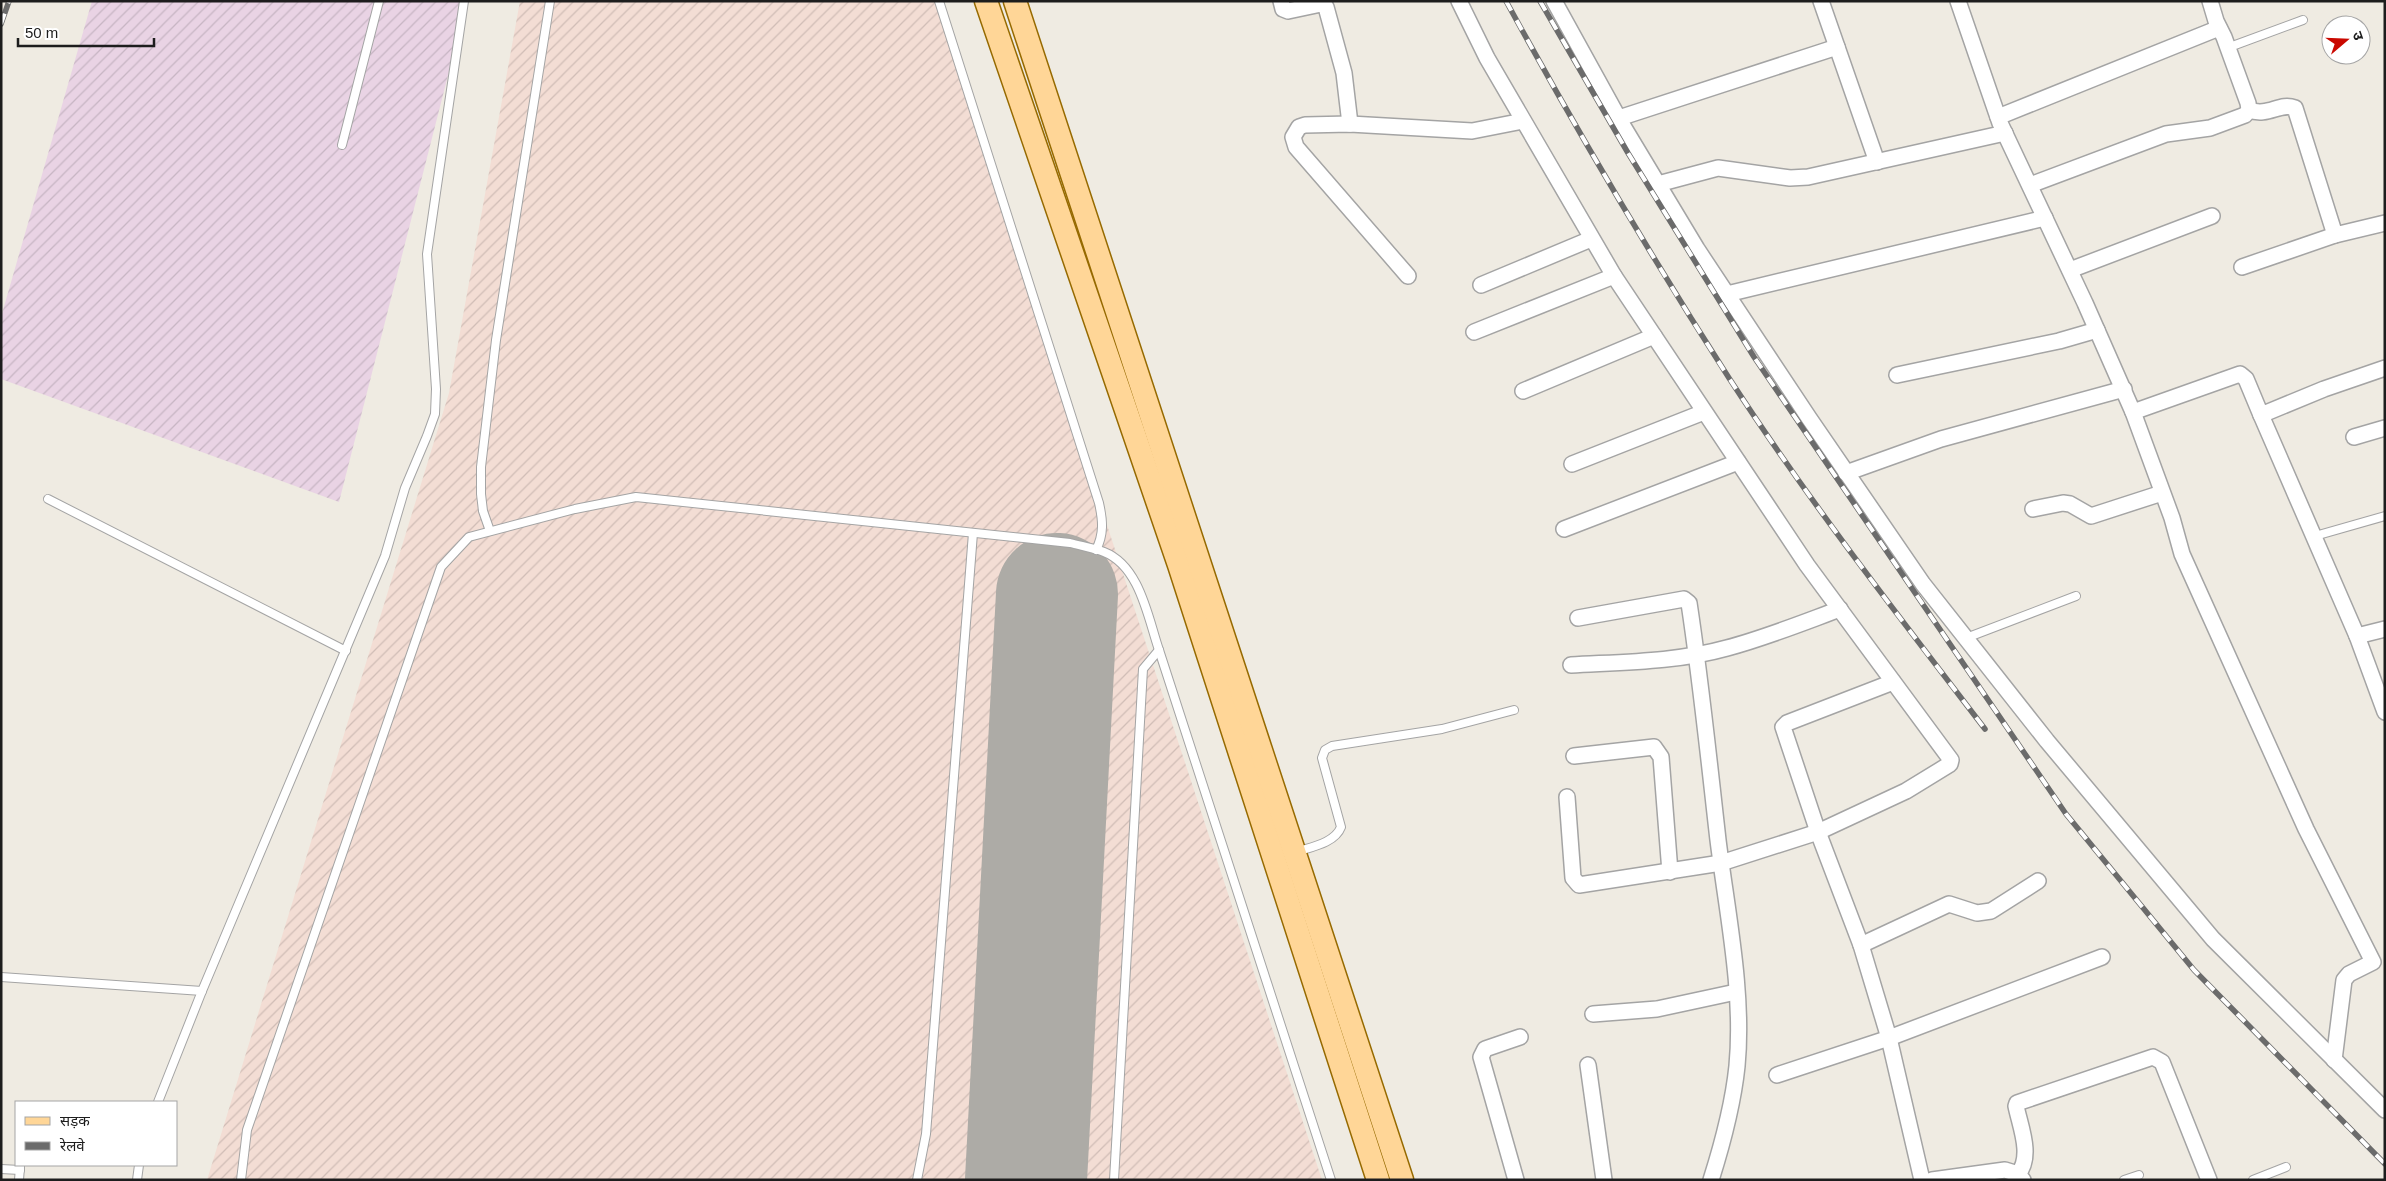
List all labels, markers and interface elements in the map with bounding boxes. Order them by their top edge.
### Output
scale bar [18,15,154,47]
north arrow [2321,15,2371,65]
text: 50 m [25,24,58,41]
text: उ [2349,29,2367,43]
legend [15,1101,178,1166]
text: सड़क [60,1112,90,1129]
text: रेलवे [59,1137,85,1154]

